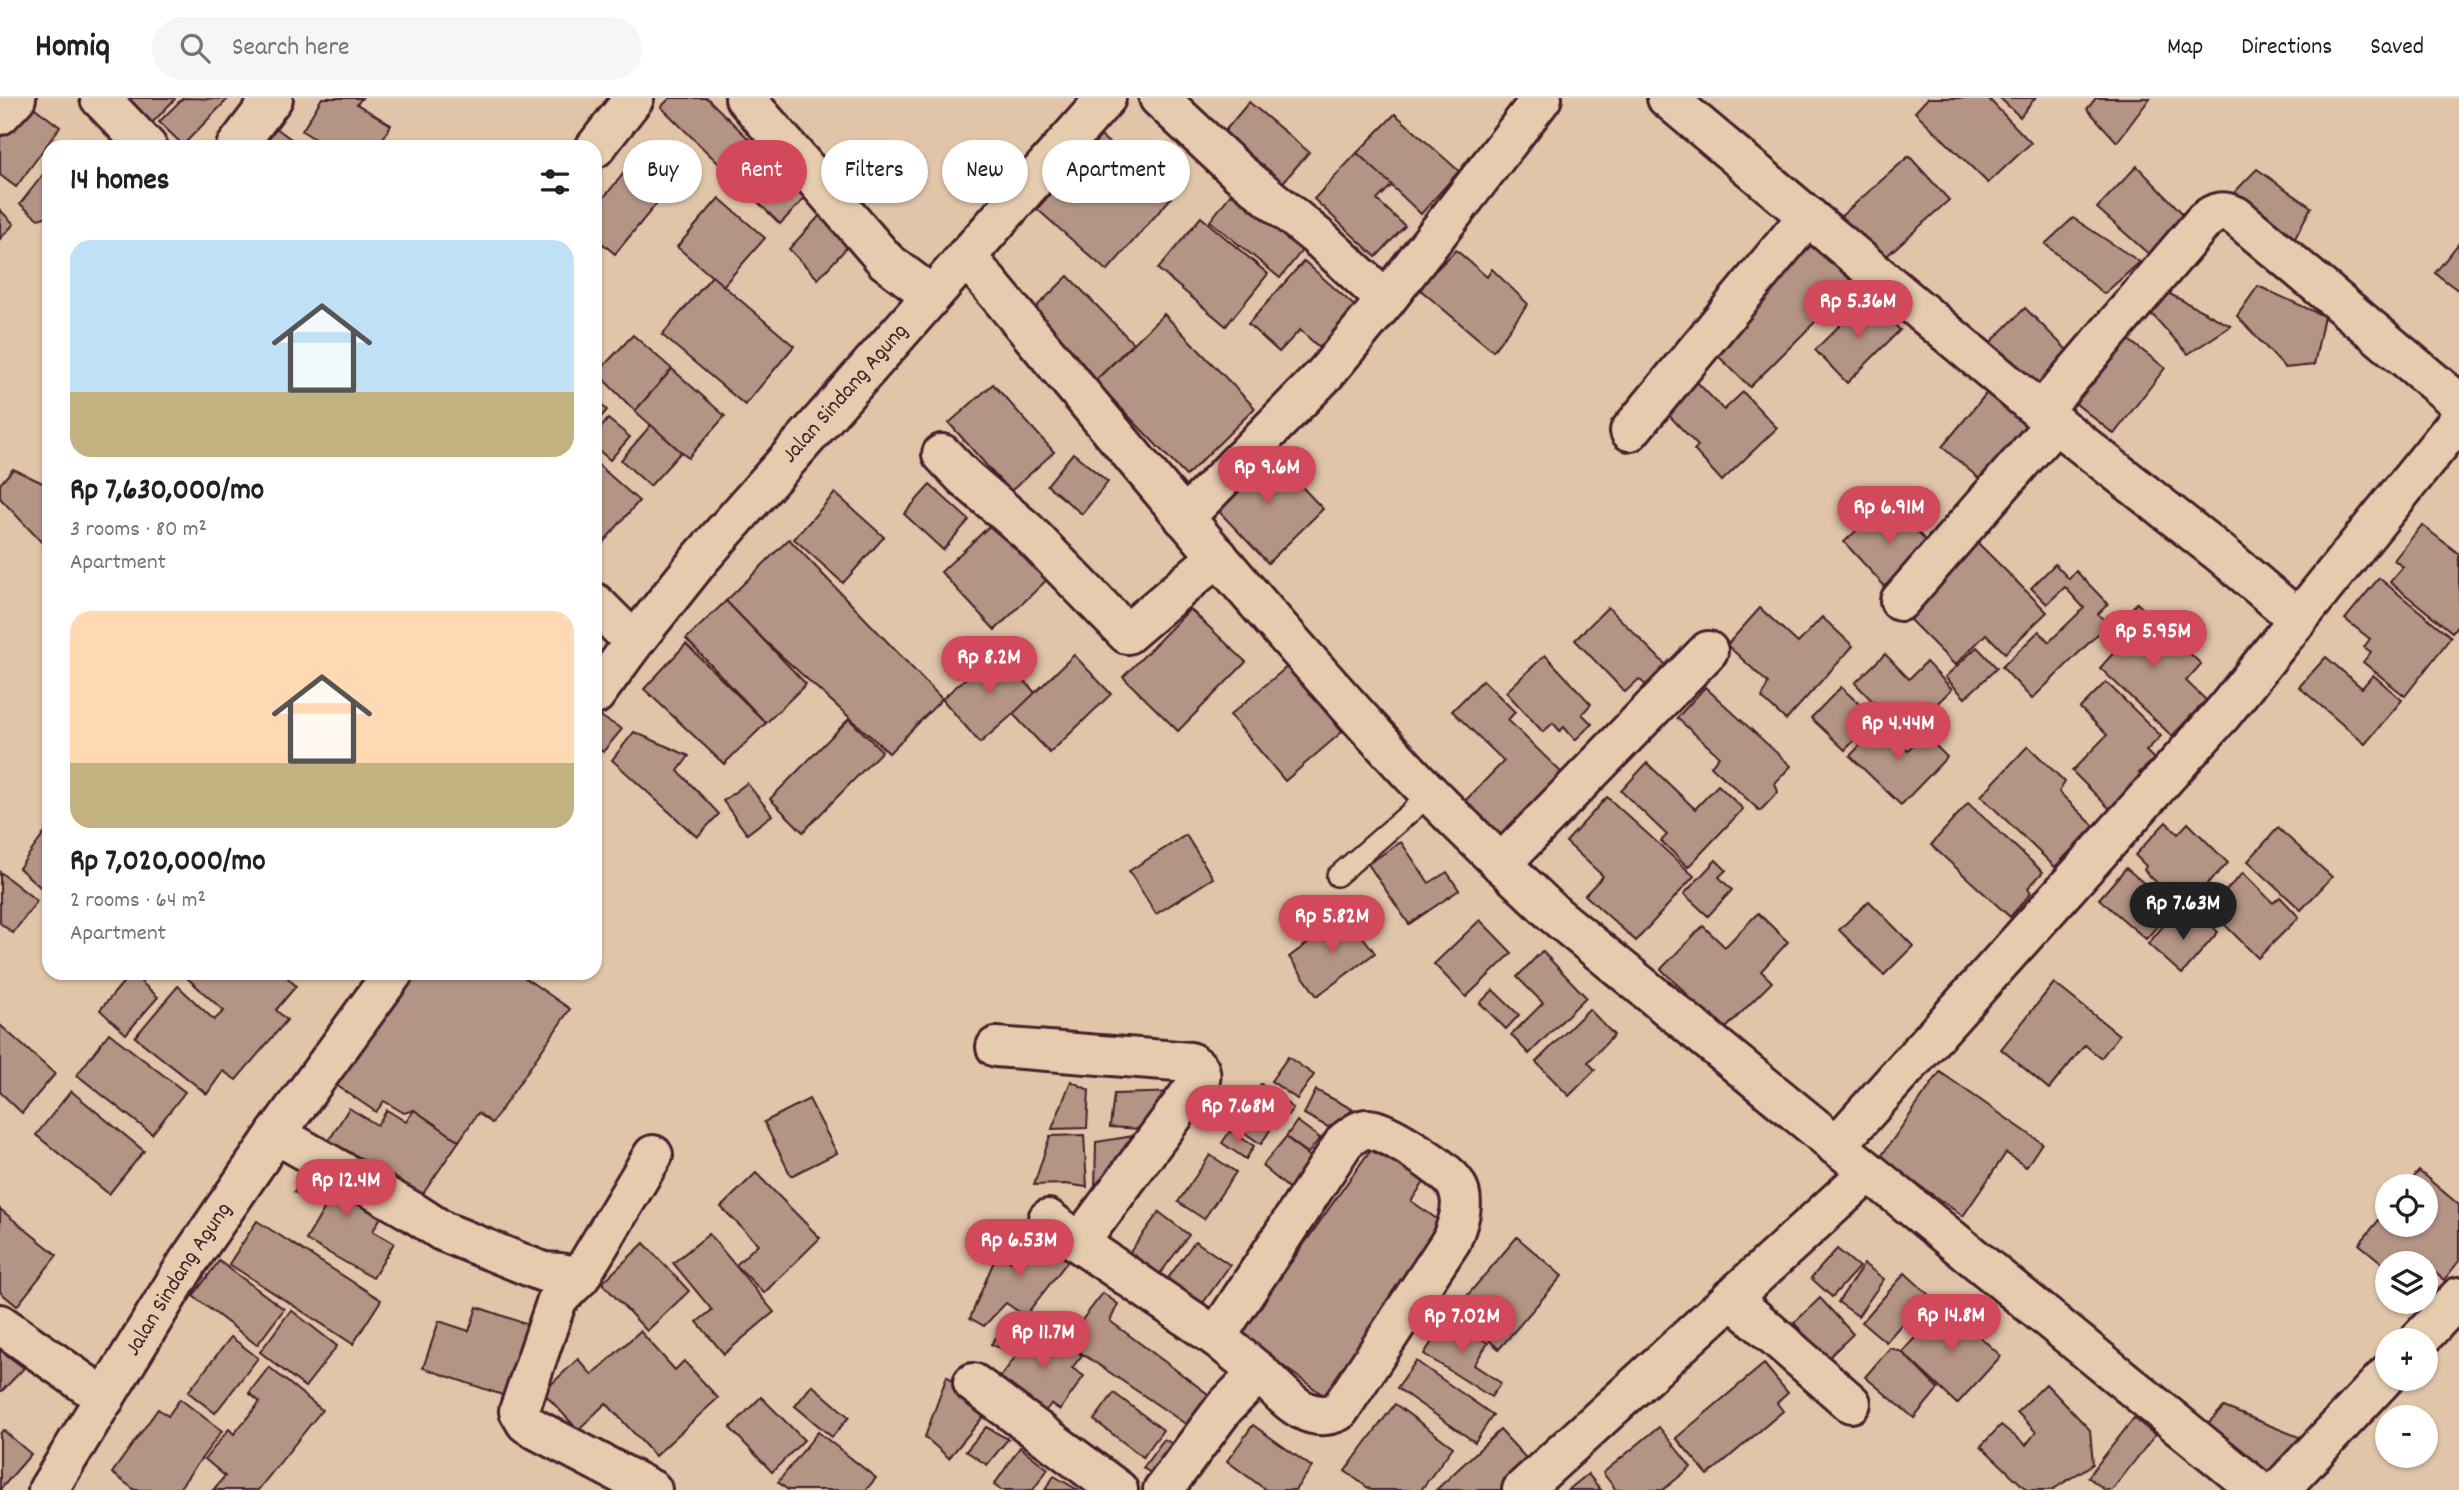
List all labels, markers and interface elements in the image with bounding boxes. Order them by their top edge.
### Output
search box [152,17,642,80]
text: Homiq [35,25,110,72]
icon: search [176,29,214,67]
text: Search here [232,30,349,67]
text: Map [2167,31,2203,65]
text: Directions [2241,31,2332,65]
text: Saved [2370,31,2424,65]
chip: Buy [623,140,702,203]
chip: Rent [716,140,807,203]
chip: Filters [821,140,928,203]
chip: New [942,140,1028,203]
chip: Apartment [1042,140,1190,203]
text: 14 homes [70,161,169,204]
icon: filters [536,163,574,201]
pin: Rp 5.36M [1786,280,1930,340]
icon: home [259,285,385,411]
text: Rp 5.36M [1820,286,1896,319]
street label: Jalan Sindang Agung [775,316,916,471]
pin: Rp 9.6M [1202,446,1332,506]
text: Rp 9.6M [1234,452,1300,485]
text: Rp 7,630,000/mo [70,471,264,514]
pin: Rp 6.91M [1817,486,1961,546]
text: Rp 6.91M [1853,492,1925,525]
text: 3 rooms · 80 m² [70,514,207,547]
text: Apartment [70,547,166,580]
pin: Rp 5.95M [2081,610,2225,670]
text: Rp 5.95M [2115,616,2191,649]
pin: Rp 8.2M [924,636,1054,696]
text: Rp 8.2M [957,642,1021,675]
icon: home [259,656,385,782]
pin: Rp 4.44M [1826,702,1970,762]
text: Rp 4.44M [1861,708,1935,741]
text: Rp 7,020,000/mo [70,842,266,885]
pin: Rp 7.63M [2111,882,2255,942]
text: 2 rooms · 64 m² [70,885,206,918]
text: Rp 7.63M [2146,888,2220,921]
pin: Rp 5.82M [1260,896,1404,955]
text: Rp 5.82M [1295,901,1369,934]
text: Apartment [70,918,166,951]
pin: Rp 7.68M [1166,1086,1310,1145]
text: Rp 7.68M [1201,1091,1275,1124]
pin: Rp 12.4M [274,1160,418,1219]
text: Rp 12.4M [312,1165,381,1198]
map controls [2375,1174,2438,1468]
button: locate [2375,1174,2438,1237]
street label: Jalan Sindang Agung [117,1196,241,1363]
pin: Rp 6.53M [947,1220,1091,1279]
text: Rp 6.53M [981,1225,1057,1258]
button: layers [2375,1251,2438,1314]
pin: Rp 14.8M [1879,1294,2023,1354]
pin: Rp 7.02M [1390,1296,1534,1355]
text: Rp 14.8M [1917,1300,1985,1333]
text: Rp 7.02M [1424,1301,1500,1334]
pin: Rp 11.7M [971,1312,1115,1371]
text: Rp 11.7M [1011,1317,1075,1350]
button: + [2375,1328,2438,1391]
button: − [2375,1405,2438,1468]

